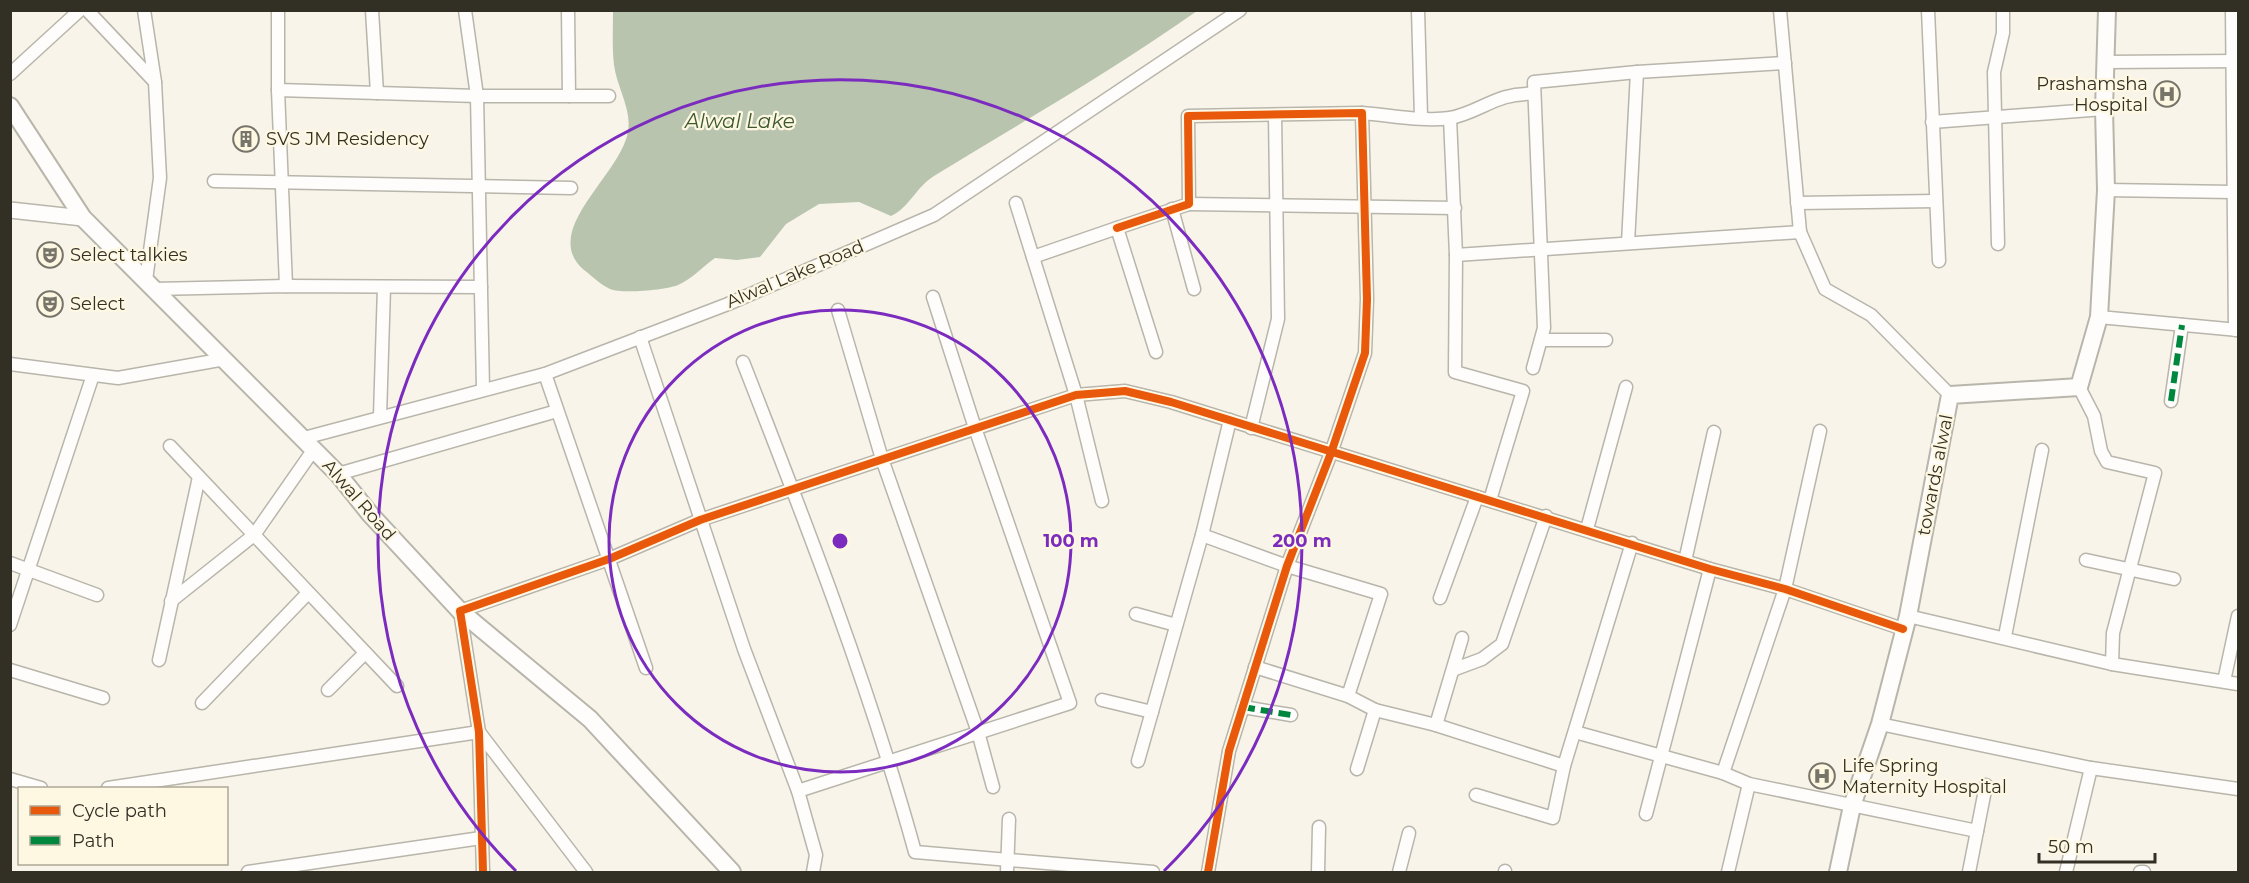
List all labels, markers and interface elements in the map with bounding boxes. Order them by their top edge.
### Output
place label: Prashamsha Hospital [2036,73,2148,116]
hospital icon: Prashamsha Hospital [2152,79,2182,109]
water label: Alwal Lake [684,109,795,133]
building icon: SVS JM Residency [231,124,261,154]
place label: SVS JM Residency [266,128,429,150]
street label: Alwal Lake Road [723,235,867,313]
theatre icon: Select talkies [35,240,65,270]
place label: Select talkies [70,244,188,266]
theatre icon: Select [35,289,65,319]
place label: Select [70,293,125,315]
street label: towards alwal [1912,412,1958,538]
street label: Alwal Road [318,455,400,545]
text: 100 m [1043,530,1099,552]
text: 200 m [1272,530,1332,552]
centre of rings [830,531,850,551]
place label: Life Spring Maternity Hospital [1842,755,2007,798]
hospital icon: Life Spring Maternity Hospital [1807,761,1837,791]
legend [18,787,228,865]
text: Cycle path [72,800,167,822]
scale bar [2039,826,2154,864]
text: Path [72,830,115,852]
text: 50 m [2048,836,2094,858]

